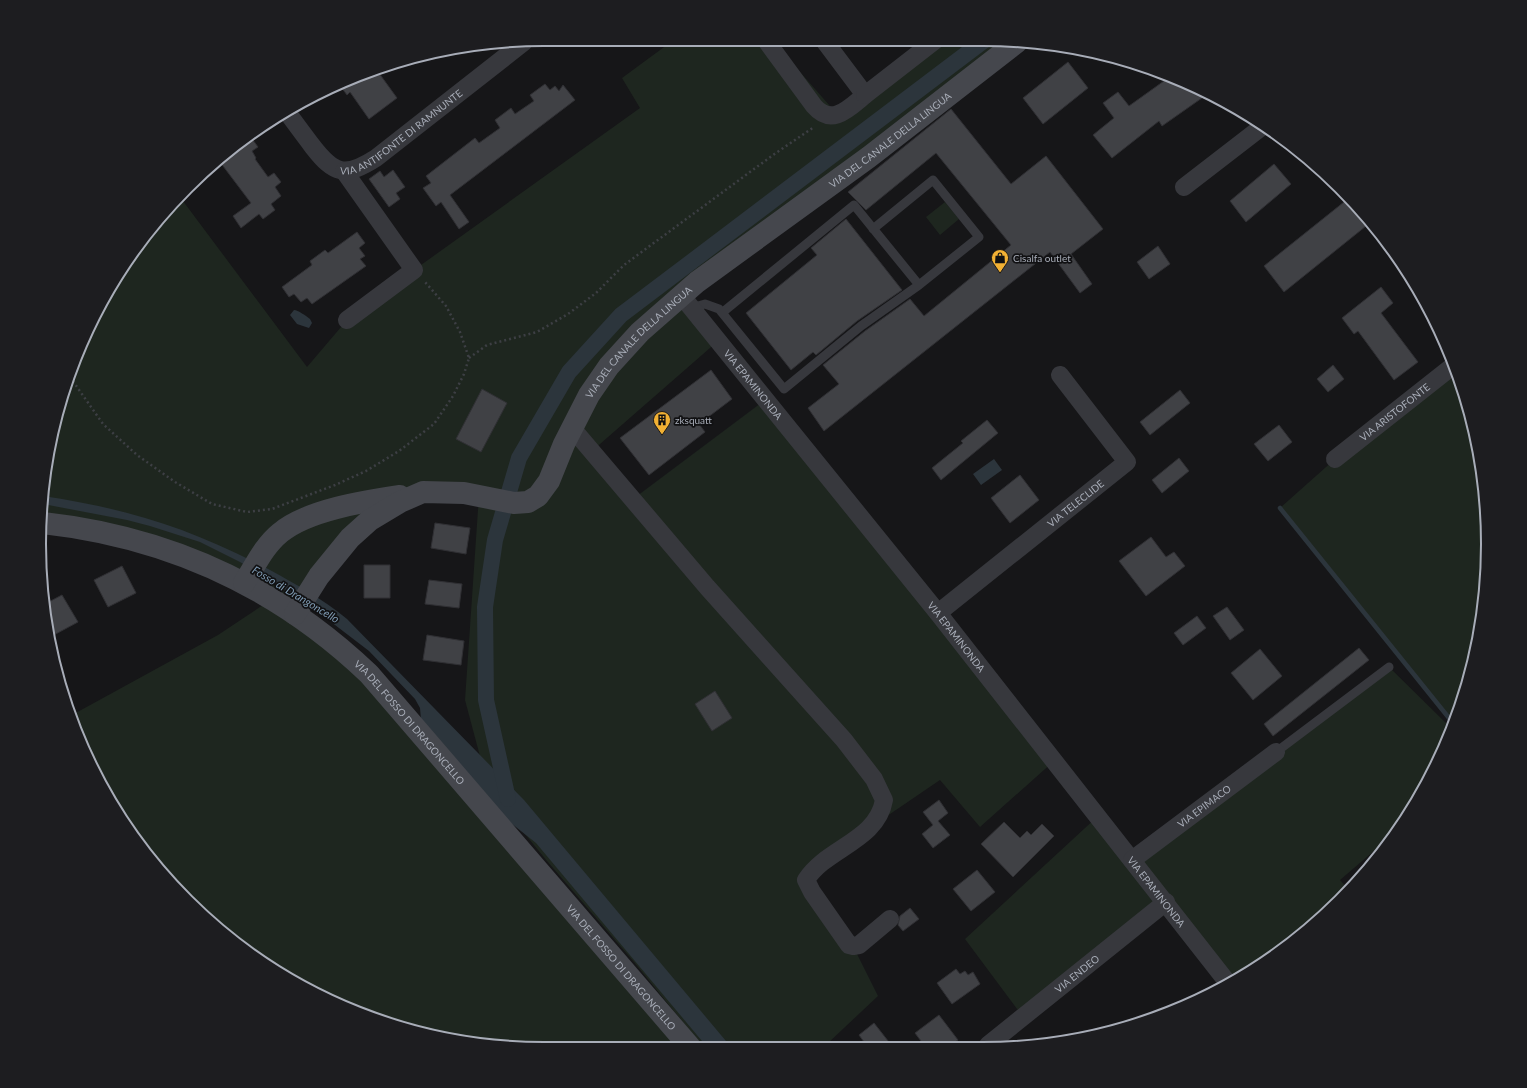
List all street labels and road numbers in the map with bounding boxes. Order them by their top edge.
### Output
street label: VIA ANTIFONTE DI RAMNUNTE [340,87,465,177]
street label: VIA DEL CANALE DELLA LINGUA [827,89,954,190]
street label: VIA DEL CANALE DELLA LINGUA [583,283,694,400]
street label: VIA EPAMINONDA [722,347,785,422]
street label: VIA ARISTOFONTE [1357,380,1432,443]
street label: VIA TELECLIDE [1045,477,1106,529]
street label: VIA EPAMINONDA [925,599,988,675]
street label: VIA DEL FOSSO DI DRAGONCELLO [352,658,467,787]
street label: VIA EPIMACO [1175,782,1233,830]
street label: VIA EPAMINONDA [1125,854,1188,930]
street label: VIA DEL FOSSO DI DRAGONCELLO [564,902,679,1032]
street label: VIA ENDEO [1052,952,1101,995]

